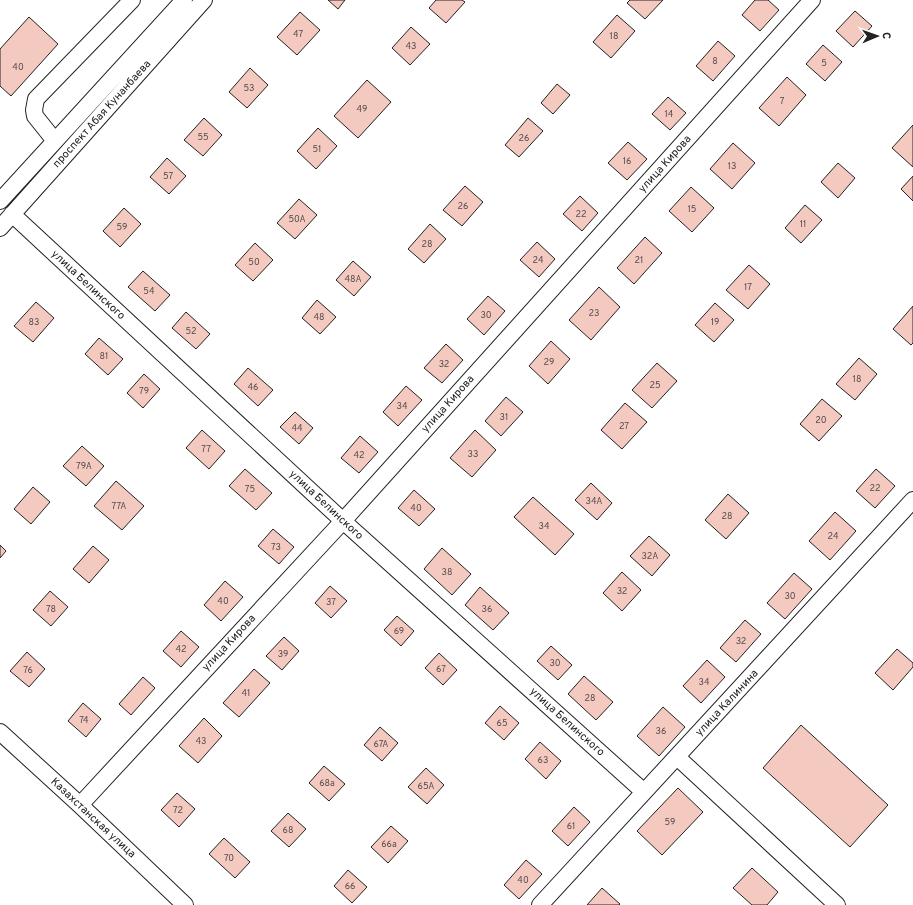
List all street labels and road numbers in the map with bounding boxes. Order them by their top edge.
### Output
street label: проспект Абая Кунанбаева [50,57,154,171]
street label: улица Кирова [636,132,695,196]
street label: улица Белинского [48,247,128,323]
street label: улица Кирова [419,372,478,436]
street label: улица Белинского [286,467,366,543]
street label: улица Кирова [199,612,259,674]
street label: улица Калинина [693,667,762,739]
street label: улица Белинского [527,685,607,759]
street label: Казахстанская улица [47,775,139,861]

